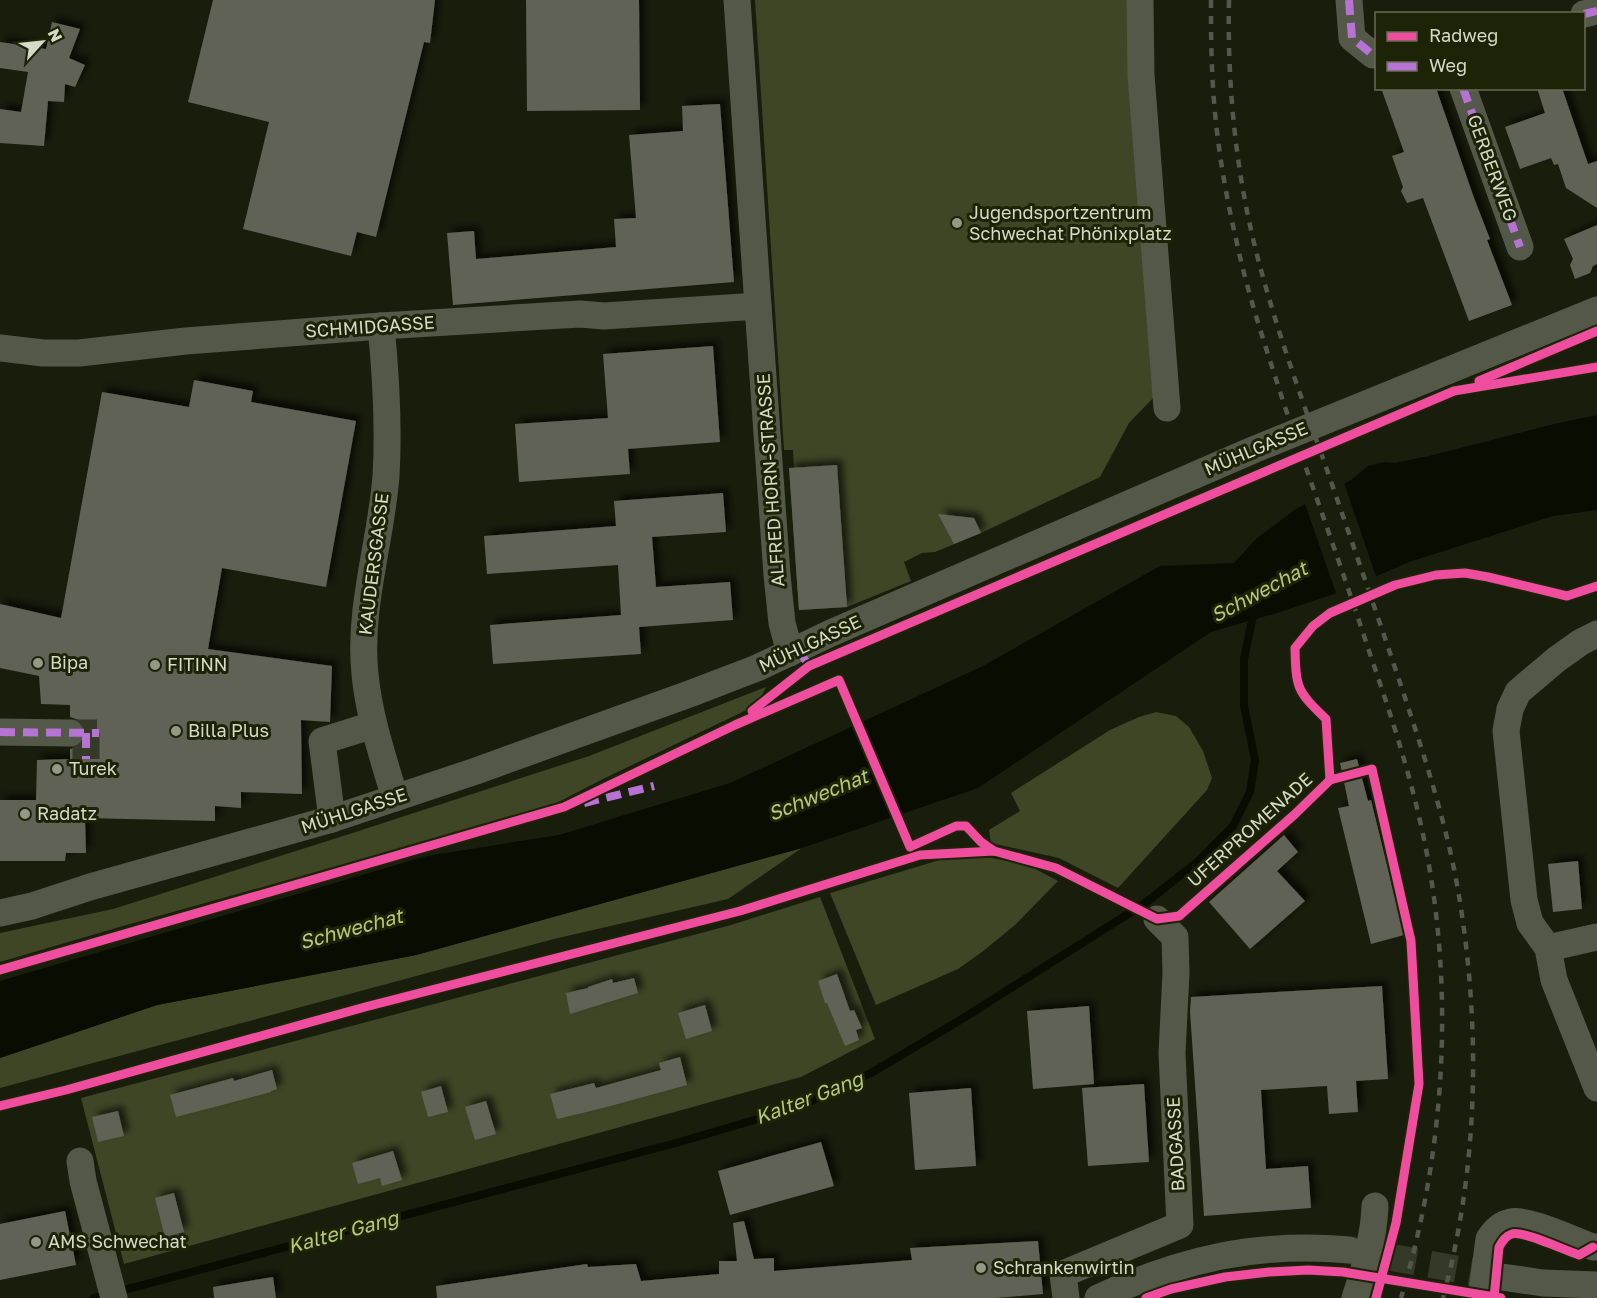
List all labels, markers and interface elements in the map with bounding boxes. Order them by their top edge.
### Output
north arrow [12,12,72,72]
legend [1375,12,1585,90]
text: Radweg [1429,24,1498,46]
text: N [44,25,67,45]
text: Weg [1429,54,1467,76]
street label: GERBERWEG [1463,111,1522,224]
place label: Jugendsportzentrum Schwechat Phönixplatz [969,201,1172,244]
marker: Jugendsportzentrum Schwechat Phönixplatz [950,216,964,230]
street label: SCHMIDGASSE [305,311,435,341]
street label: ALFRED HORN-STRASSE [752,373,788,587]
street label: MÜHLGASSE [1201,416,1311,480]
street label: KAUDERSGASSE [353,492,393,636]
water label: Schwechat [1206,555,1313,627]
street label: MÜHLGASSE [755,610,864,676]
place label: Bipa [50,651,88,673]
place label: FITINN [167,653,228,675]
marker: Bipa [31,656,45,670]
marker: FITINN [148,658,162,672]
place label: Billa Plus [188,719,269,741]
marker: Billa Plus [169,724,183,738]
place label: Turek [69,757,117,779]
marker: Turek [50,762,64,776]
water label: Schwechat [764,762,873,825]
street label: UFERPROMENADE [1182,767,1316,891]
street label: MÜHLGASSE [298,783,409,838]
place label: Radatz [37,802,97,824]
marker: Radatz [18,807,32,821]
water label: Schwechat [297,902,407,953]
water label: Kalter Gang [751,1065,868,1130]
street label: BADGASSE [1162,1096,1188,1192]
water label: Kalter Gang [285,1204,402,1258]
place label: AMS Schwechat [48,1230,187,1252]
marker: AMS Schwechat [29,1235,43,1249]
place label: Schrankenwirtin [993,1256,1135,1278]
marker: Schrankenwirtin [974,1261,988,1275]

